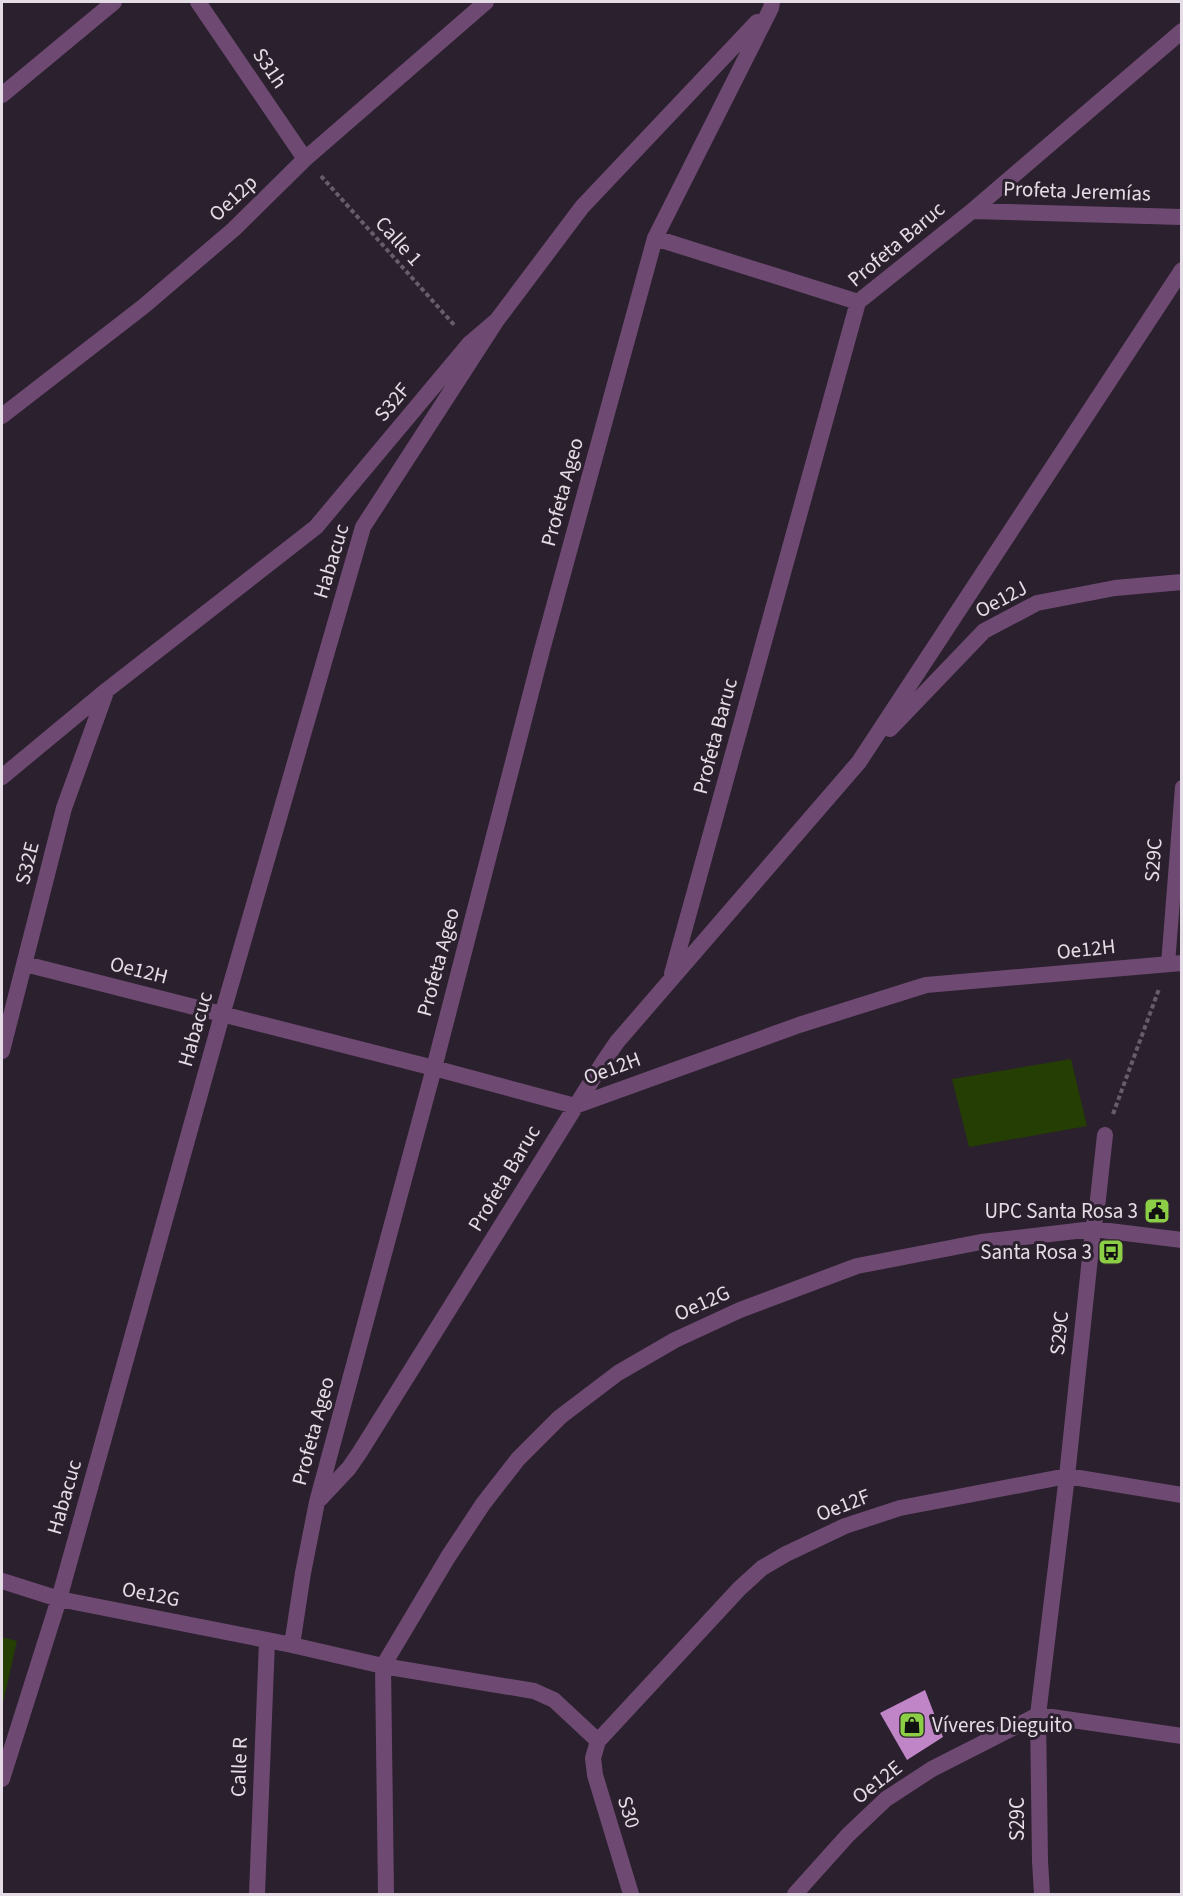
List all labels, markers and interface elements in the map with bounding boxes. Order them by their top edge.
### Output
street label: S31h [245,42,295,94]
street label: Oe12p [202,168,264,228]
street label: Profeta Jeremías [1003,173,1152,209]
street label: Profeta Baruc [841,194,952,294]
street label: Calle 1 [368,209,430,273]
street label: S32F [367,376,417,428]
street label: Profeta Ageo [533,434,591,550]
street label: Habacuc [305,520,357,602]
street label: Oe12J [970,573,1032,625]
street label: Profeta Baruc [685,674,745,797]
street label: S29C [1136,837,1170,883]
street label: S32E [7,838,47,888]
street label: Profeta Ageo [409,904,467,1020]
street label: Oe12H [1055,931,1117,967]
street label: Oe12H [107,948,171,992]
street label: Habacuc [170,988,220,1070]
street label: Oe12H [579,1044,645,1092]
street label: Profeta Baruc [460,1119,548,1237]
place label: UPC Santa Rosa 3 [985,1196,1138,1226]
public building icon: UPC Santa Rosa 3 [1142,1196,1172,1226]
place label: Santa Rosa 3 [980,1237,1092,1267]
bus stop icon: Santa Rosa 3 [1096,1237,1126,1267]
street label: Oe12G [669,1277,735,1329]
street label: S29C [1042,1310,1076,1356]
street label: Profeta Ageo [284,1373,342,1489]
street label: Habacuc [39,1456,89,1538]
street label: Oe12F [812,1481,874,1529]
street label: Oe12G [120,1574,182,1614]
shop icon: Víveres Dieguito [897,1710,927,1740]
place label: Víveres Dieguito [932,1710,1073,1740]
street label: Calle R [223,1737,255,1797]
street label: Oe12E [846,1753,908,1811]
street label: S30 [610,1792,648,1832]
street label: S29C [1002,1797,1032,1841]

